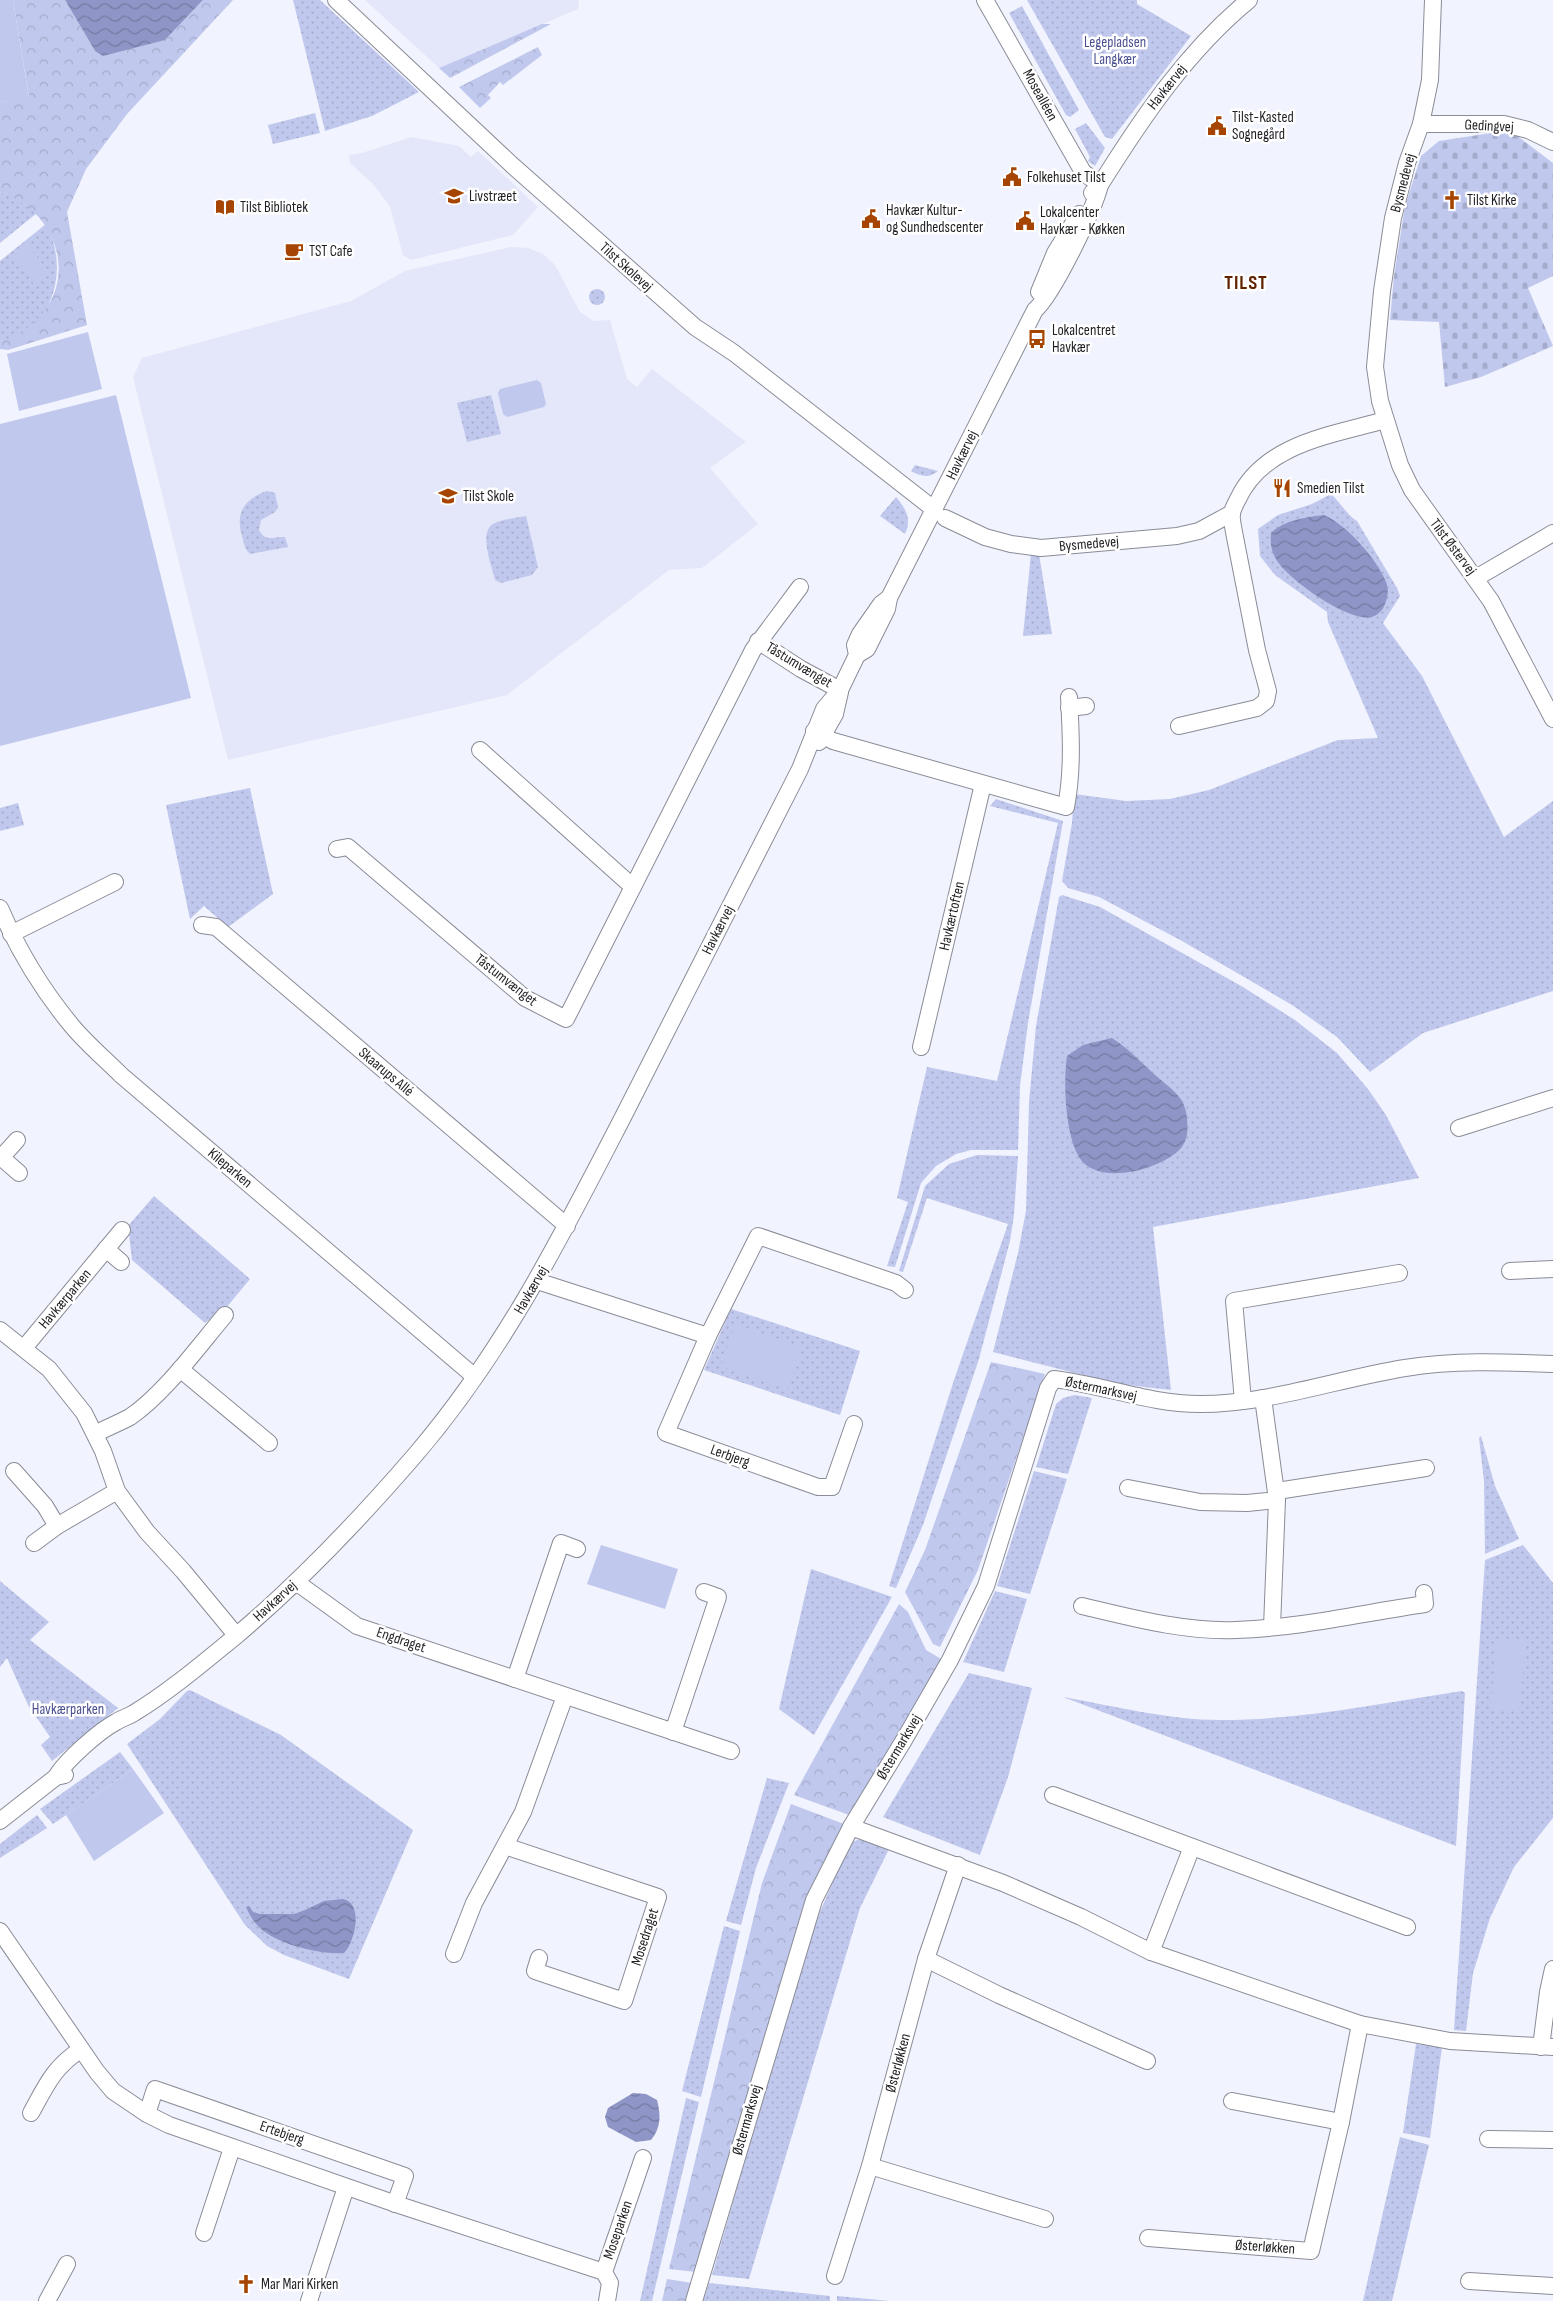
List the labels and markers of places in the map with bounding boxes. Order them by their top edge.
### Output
place label: Tilst-Kasted Sognegård [1232,108,1294,144]
public building icon: Tilst-Kasted Sognegård [1206,115,1228,137]
public building icon: Folkehuset Tilst [1001,166,1023,188]
place label: Folkehuset Tilst [1027,168,1106,187]
school or university icon: Livstræet [443,185,465,207]
place label: Livstræet [469,187,517,206]
church icon: Tilst Kirke [1441,189,1463,211]
place label: Tilst Kirke [1467,191,1516,210]
library icon: Tilst Bibliotek [214,196,236,218]
place label: Tilst Bibliotek [240,198,308,217]
place label: Havkær Kultur- og Sundhedscenter [886,201,984,237]
place label: Lokalcenter Havkær - Køkken [1040,203,1125,239]
public building icon: Havkær Kultur- og Sundhedscenter [860,208,882,230]
public building icon: Lokalcenter Havkær - Køkken [1014,210,1036,232]
cafe icon: TST Cafe [283,240,305,262]
place label: TST Cafe [309,242,353,261]
place label: Lokalcentret Havkær [1052,321,1116,357]
bus stop icon: Lokalcentret Havkær [1026,328,1048,350]
restaurant icon: Smedien Tilst [1271,477,1293,499]
place label: Smedien Tilst [1297,479,1365,498]
school or university icon: Tilst Skole [437,485,459,507]
place label: Tilst Skole [463,487,514,506]
church icon: Mar Mari Kirken [235,2273,257,2295]
place label: Mar Mari Kirken [261,2275,338,2294]

